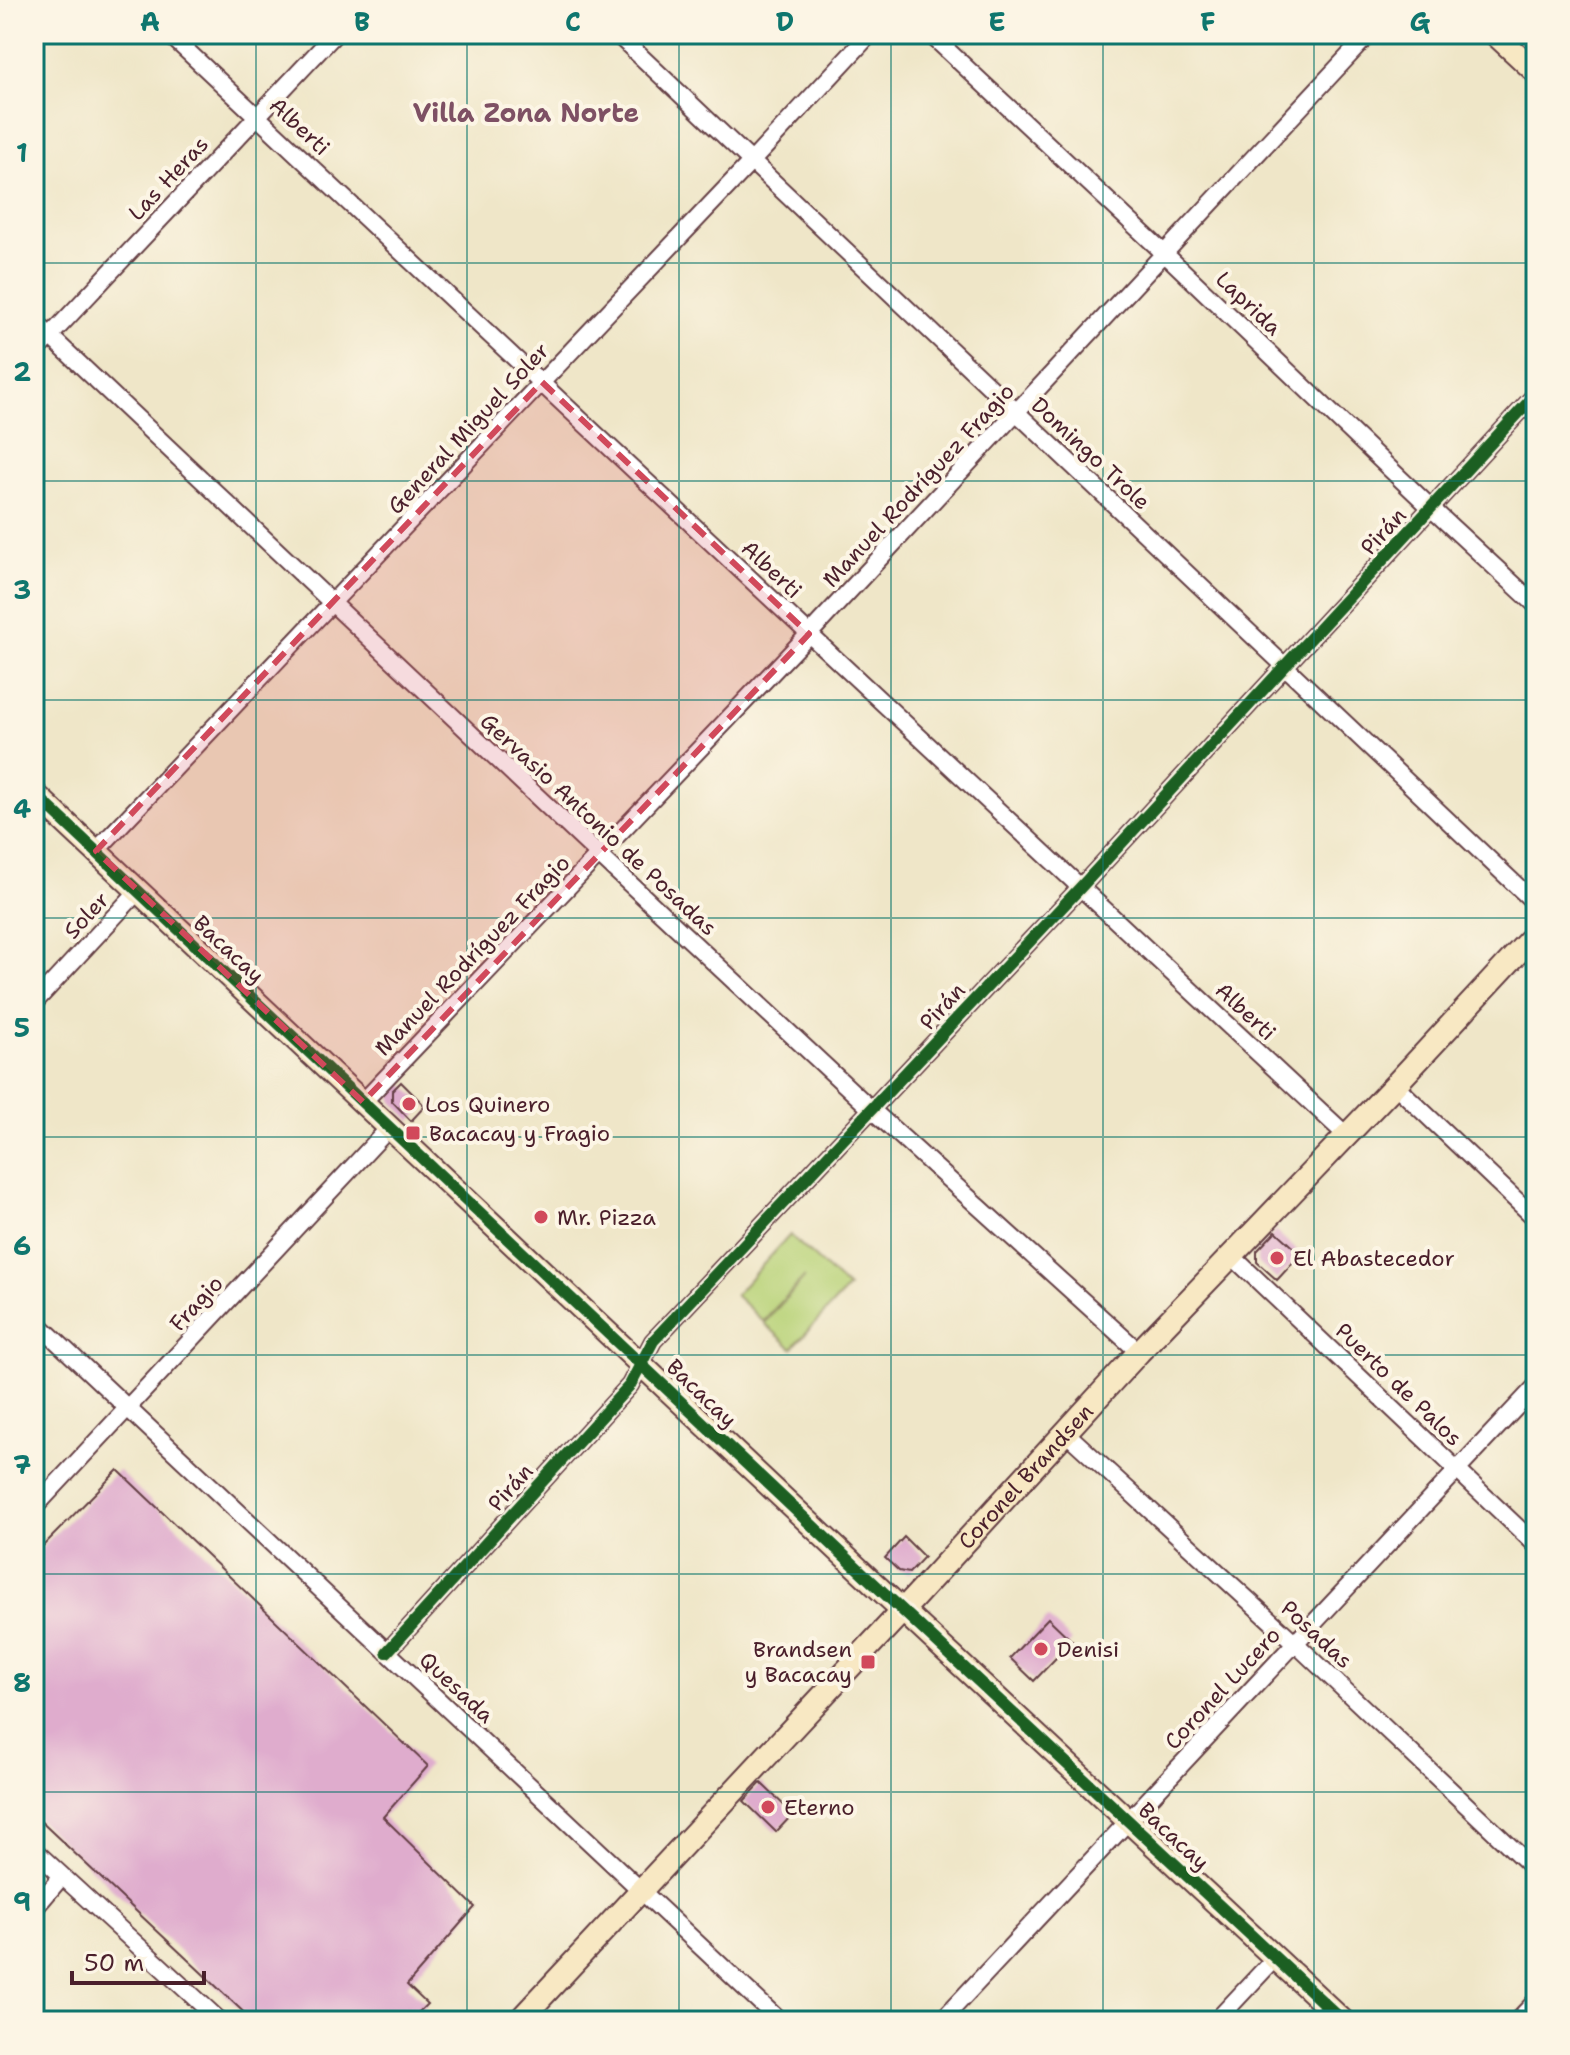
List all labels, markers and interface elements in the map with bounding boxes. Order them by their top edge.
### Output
text: A [140,4,160,39]
text: B [354,4,370,39]
text: C [565,4,581,39]
text: D [776,4,794,39]
text: E [988,4,1006,39]
text: F [1200,4,1216,39]
text: G [1410,4,1431,39]
street label: Alberti [263,91,336,162]
district label: Villa Zona Norte [413,95,639,130]
street label: Las Heras [122,130,215,227]
text: 1 [16,135,28,170]
street label: Laprida [1210,265,1288,342]
street label: General Miguel Soler [381,336,555,520]
text: 2 [13,354,31,389]
street label: Manuel Rodríguez Fragio [816,377,1021,594]
street label: Domingo Trole [1025,391,1156,516]
street label: Pirán [1354,501,1413,561]
street label: Alberti [735,534,808,605]
text: 3 [13,572,31,607]
street label: Gervasio Antonio de Posadas [474,707,723,942]
text: 4 [13,791,31,826]
street label: Manuel Rodríguez Fragio [369,849,576,1062]
street label: Soler [57,886,115,945]
street label: Bacacay [187,909,270,990]
street label: Pirán [913,976,972,1036]
street label: Alberti [1209,976,1282,1047]
text: 5 [14,1010,30,1045]
place label: Los Quinero [425,1090,550,1119]
marker: Los Quinero [400,1095,418,1113]
place label: Bacacay y Fragio [429,1119,610,1148]
marker: Bacacay y Fragio [404,1124,422,1142]
place label: Mr. Pizza [557,1203,656,1232]
marker: Mr. Pizza [532,1208,550,1226]
text: 6 [13,1228,31,1263]
place label: El Abastecedor [1293,1244,1455,1273]
marker: El Abastecedor [1268,1249,1286,1267]
street label: Fragio [163,1269,230,1337]
street label: Puerto de Palos [1329,1316,1468,1452]
street label: Bacacay [660,1353,743,1434]
street label: Coronel Brandsen [952,1397,1100,1555]
text: 7 [13,1447,31,1482]
street label: Pirán [481,1457,539,1517]
street label: Posadas [1275,1594,1359,1675]
street label: Coronel Lucero [1158,1621,1287,1756]
place label: Brandsen y Bacacay [745,1635,852,1689]
place label: Denisi [1057,1635,1119,1664]
marker: Denisi [1032,1640,1050,1658]
street label: Quesada [413,1645,501,1730]
marker: Brandsen y Bacacay [859,1653,877,1671]
text: 8 [13,1665,31,1700]
place label: Eterno [784,1793,855,1822]
street label: Bacacay [1132,1796,1215,1877]
marker: Eterno [759,1798,777,1816]
text: 9 [13,1884,31,1919]
scale bar [72,1935,204,1985]
text: 50 m [84,1947,144,1979]

